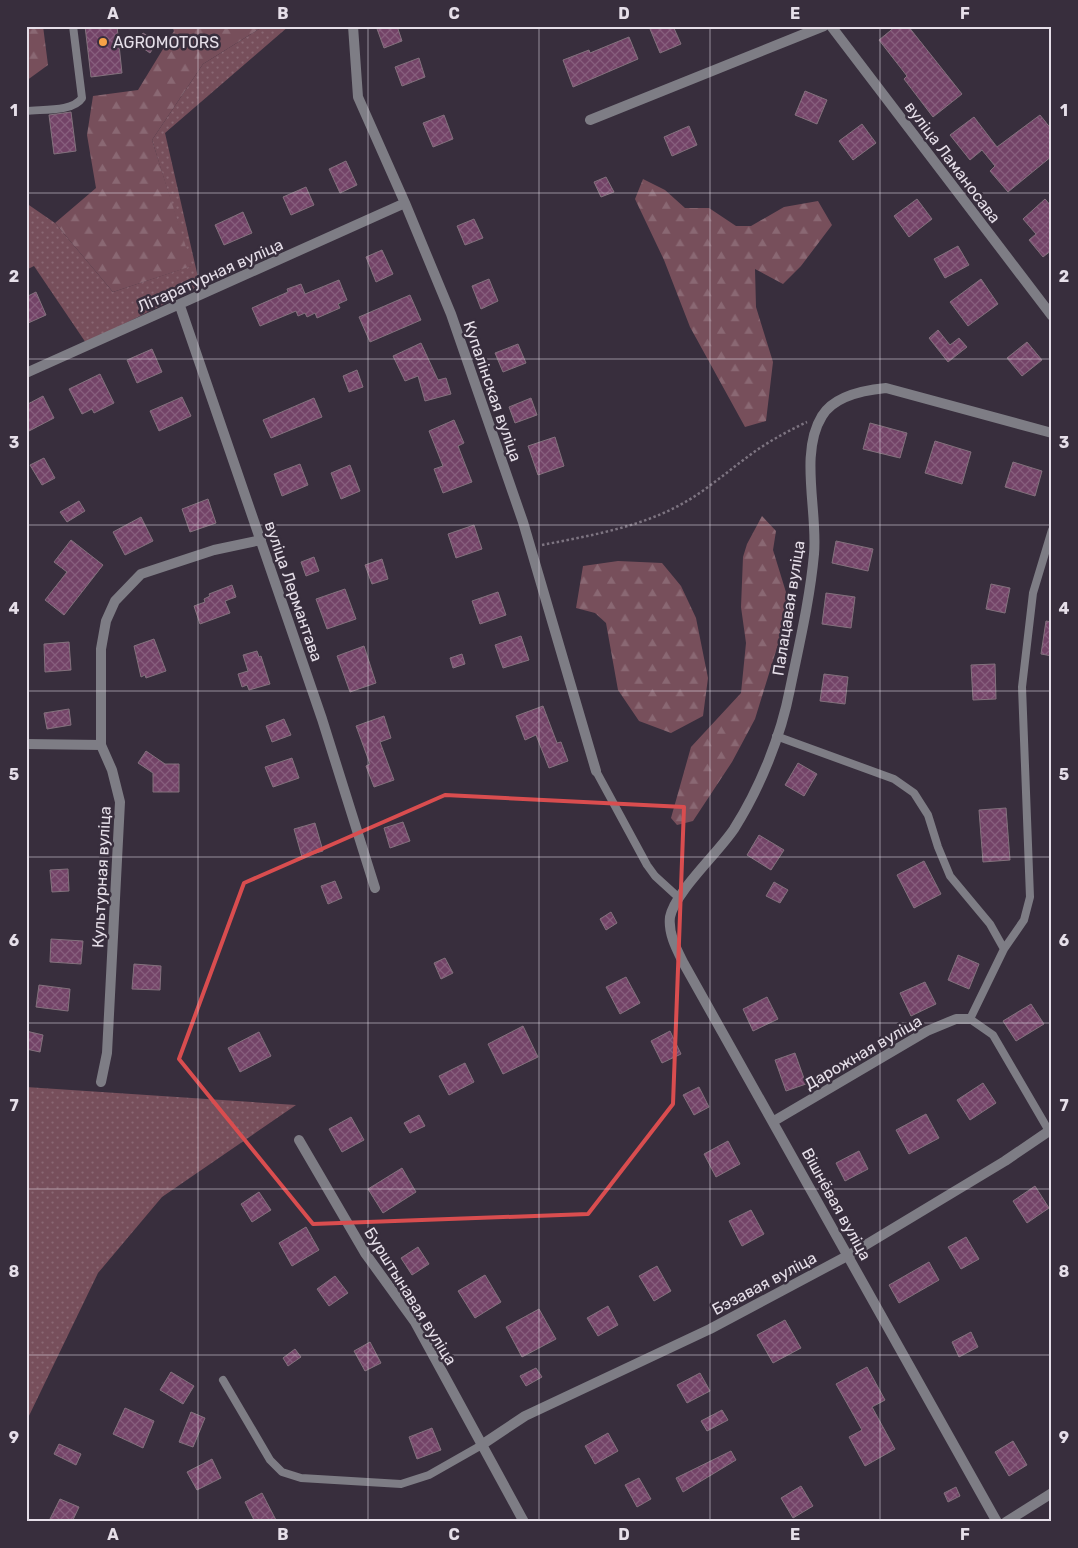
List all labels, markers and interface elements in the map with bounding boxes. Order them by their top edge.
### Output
text: A [107,4,119,23]
text: B [277,4,289,23]
text: C [448,4,460,23]
text: D [618,4,630,23]
text: E [790,4,800,23]
text: F [960,4,970,23]
place label: AGROMOTORS [113,33,219,52]
marker: AGROMOTORS [97,36,109,48]
street label: вуліца Ламаносава [901,98,1005,227]
text: 1 [10,101,18,120]
text: 1 [1060,101,1068,120]
street label: Літаратурная вуліца [134,235,286,316]
text: 2 [9,267,19,286]
text: 2 [1059,267,1069,286]
street label: Купалінская вуліца [460,318,526,464]
text: 3 [9,433,19,452]
text: 3 [1059,433,1069,452]
street label: вуліца Лермантава [261,519,326,664]
street label: Палацавая вуліца [768,539,809,677]
text: 4 [9,599,20,618]
text: 4 [1059,599,1070,618]
text: 5 [9,765,19,784]
text: 5 [1059,765,1069,784]
street label: Культурная вуліца [88,806,115,948]
text: 6 [9,931,19,950]
text: 6 [1059,931,1069,950]
street label: Дарожная вуліца [801,1011,925,1094]
text: 7 [9,1096,19,1115]
text: 7 [1059,1096,1069,1115]
street label: Вішнёвая вуліца [798,1145,875,1264]
street label: Бурштынавая вуліца [360,1224,461,1369]
street label: Бэзавая вуліца [709,1248,820,1319]
text: 8 [9,1262,20,1281]
text: 8 [1059,1262,1070,1281]
text: 9 [9,1428,19,1447]
text: 9 [1059,1428,1069,1447]
text: A [107,1525,119,1544]
text: B [277,1525,289,1544]
text: C [448,1525,460,1544]
text: D [618,1525,630,1544]
text: E [790,1525,800,1544]
text: F [960,1525,970,1544]

